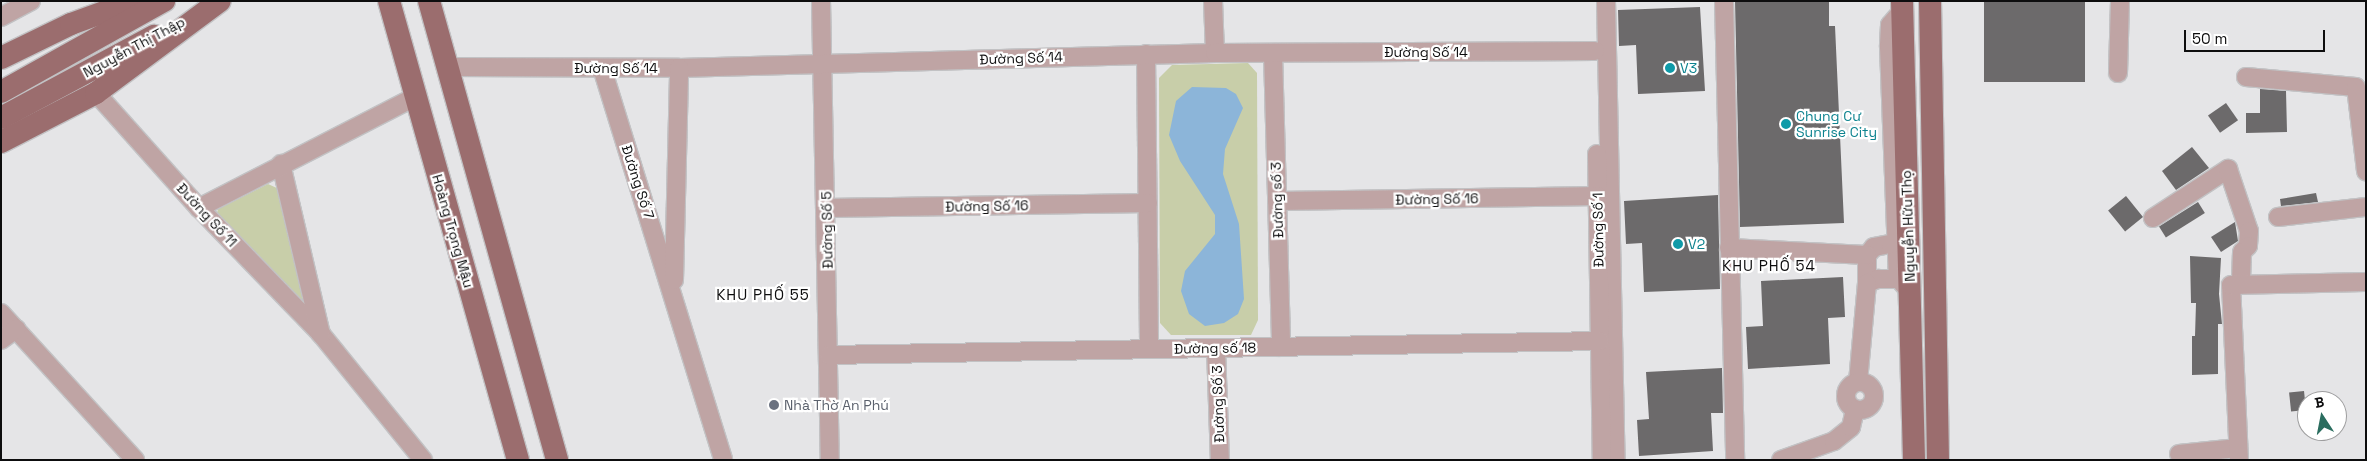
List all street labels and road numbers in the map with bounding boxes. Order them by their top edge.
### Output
street label: Nguyễn Thị Thập [80,13,188,81]
street label: Đường Số 14 [1384,44,1468,60]
street label: Đường Số 14 [979,48,1063,68]
street label: Đường Số 14 [574,60,658,76]
street label: Đường Số 7 [618,143,658,221]
street label: Đường số 3 [1267,162,1287,238]
street label: Nguyễn Hữu Thọ [1898,170,1918,282]
street label: Hoàng Trọng Mậu [429,172,477,290]
street label: Đường Số 11 [173,180,241,250]
street label: Đường Số 16 [1395,190,1479,208]
street label: Đường Số 5 [818,191,836,269]
street label: Đường Số 1 [1589,192,1607,268]
street label: Đường Số 16 [945,197,1029,215]
street label: Đường số 18 [1174,339,1256,357]
street label: Đường Số 3 [1208,365,1228,443]

